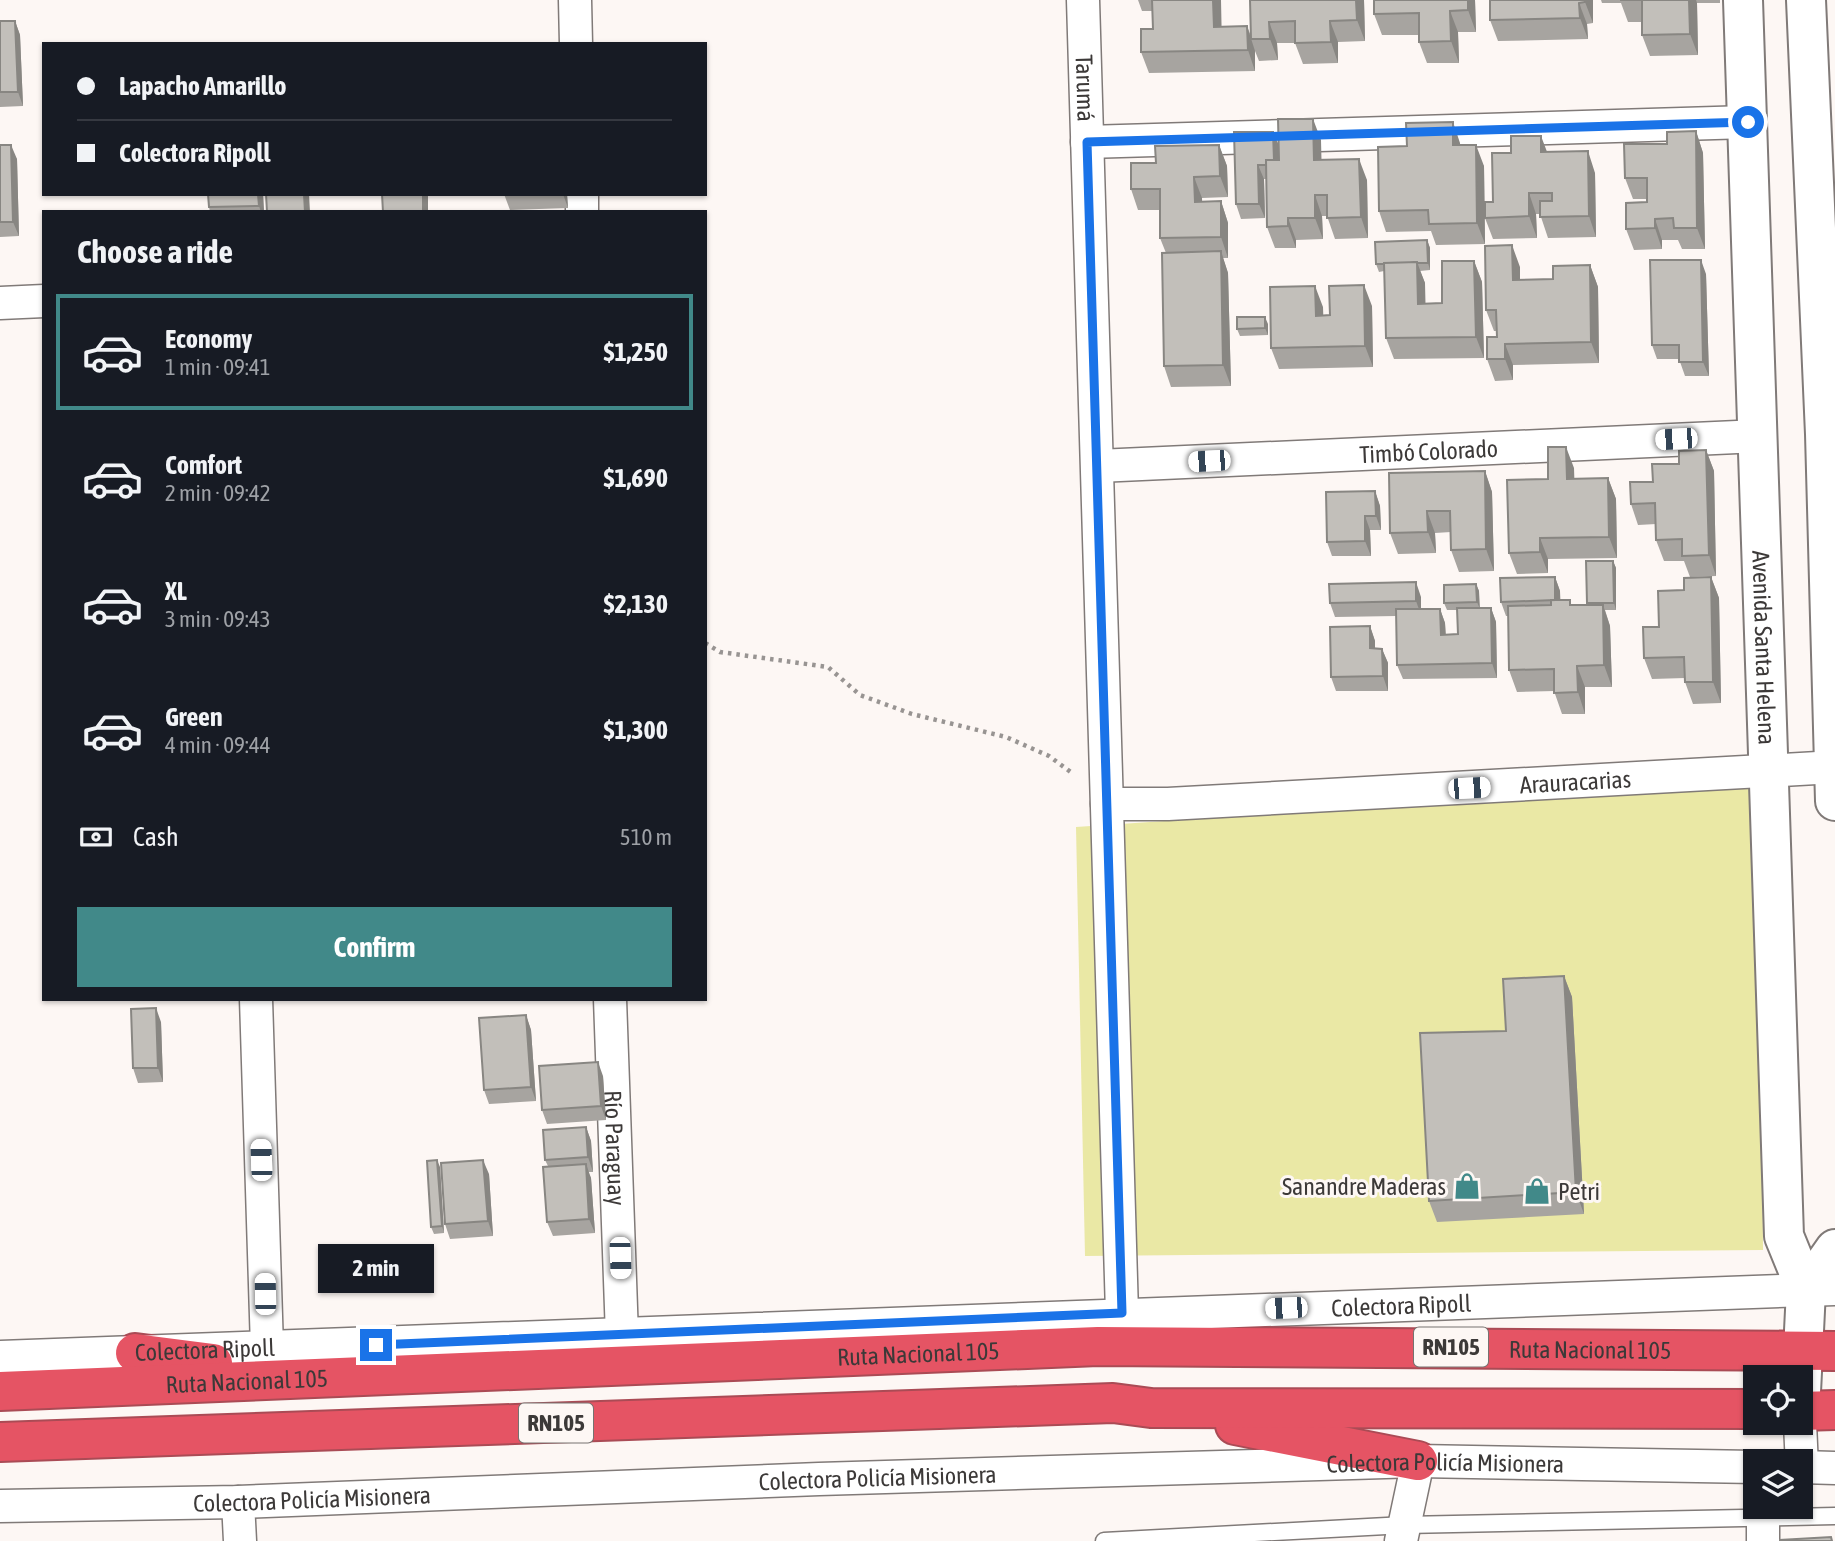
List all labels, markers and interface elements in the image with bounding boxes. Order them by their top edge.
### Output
street label: Tarumá [1071,54,1100,122]
text: Lapacho Amarillo [119,71,287,101]
route start [1732,106,1764,138]
text: Colectora Ripoll [119,138,270,168]
text: Choose a ride [77,233,233,270]
icon: car [81,321,144,384]
text: Economy [165,324,252,354]
text: $1,250 [604,337,668,367]
text: 1 min · 09:41 [165,354,271,380]
car [1655,427,1698,451]
street label: Timbó Colorado [1359,434,1499,468]
icon: car [81,447,144,510]
car [1188,449,1231,473]
text: Comfort [165,450,242,480]
text: $1,690 [604,463,668,493]
text: 2 min · 09:42 [165,480,271,506]
street label: Avenida Santa Helena [1748,550,1781,745]
icon: car [81,573,144,636]
text: XL [165,576,187,606]
text: $2,130 [604,589,668,619]
text: 3 min · 09:43 [165,606,271,632]
icon: car [81,699,144,762]
text: Green [165,702,223,732]
text: $1,300 [604,715,668,745]
text: 4 min · 09:44 [165,732,271,758]
street label: Arauracarias [1519,765,1632,798]
car [1448,776,1491,800]
icon: cash [77,818,115,856]
text: Cash [133,822,179,852]
text: 510 m [620,824,672,850]
button: Confirm [77,907,672,987]
street label: Río Paraguay [600,1090,631,1206]
car [250,1139,273,1181]
shop icon: Sanandre Maderas [1452,1171,1482,1201]
place label: Sanandre Maderas [1282,1173,1446,1200]
shop icon: Petri [1522,1176,1552,1206]
place label: Petri [1558,1178,1600,1205]
car [609,1237,632,1279]
callout: 2 min [318,1244,434,1292]
text: 2 min [353,1255,399,1281]
car [255,1273,276,1315]
street label: Colectora Ripoll [1331,1289,1472,1321]
car [1265,1297,1308,1319]
road number: RN105 [1414,1328,1488,1366]
route end [360,1329,392,1361]
street label: Colectora Ripoll [134,1333,276,1365]
street label: Ruta Nacional 105 [1509,1335,1671,1363]
street label: Ruta Nacional 105 [837,1337,1000,1370]
street label: Ruta Nacional 105 [165,1364,328,1398]
map controls [1743,1365,1813,1519]
button: locate [1743,1365,1813,1435]
road number: RN105 [519,1404,593,1442]
street label: Colectora Policía Misionera [1326,1447,1564,1477]
button: layers [1743,1449,1813,1519]
street label: Colectora Policía Misionera [758,1460,997,1495]
street label: Colectora Policía Misionera [193,1481,431,1516]

